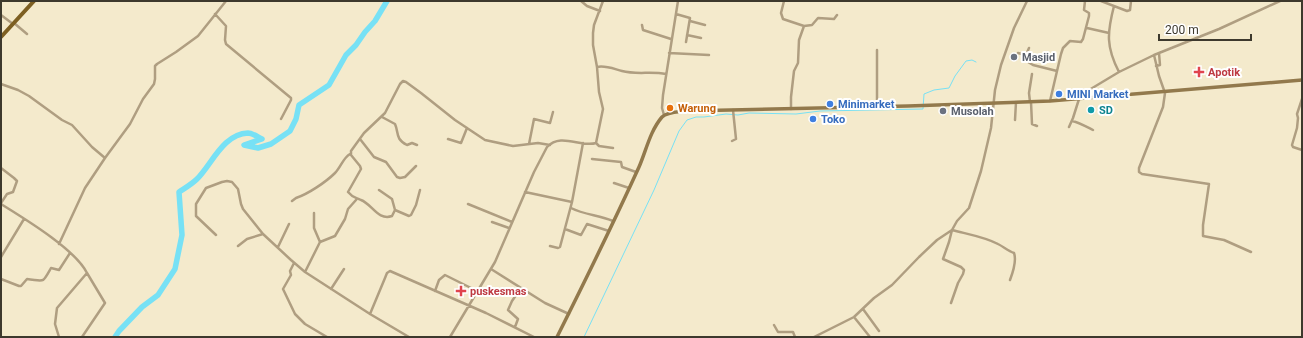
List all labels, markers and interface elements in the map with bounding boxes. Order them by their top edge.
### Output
scale bar [1159,16,1251,42]
text: 200 m [1165,23,1199,37]
place label: Masjid [1022,51,1055,64]
marker: Masjid [1009,52,1019,62]
marker: Apotik [1193,66,1205,78]
place label: Apotik [1208,66,1240,79]
place label: MINI Market [1067,88,1129,101]
marker: MINI Market [1054,89,1064,99]
place label: Minimarket [838,98,895,111]
marker: Minimarket [825,99,835,109]
place label: Warung [678,102,716,115]
marker: Warung [665,103,675,113]
place label: SD [1099,104,1113,117]
place label: Musolah [951,105,994,118]
marker: SD [1086,105,1096,115]
marker: Musolah [938,106,948,116]
place label: Toko [821,113,845,126]
marker: Toko [808,114,818,124]
marker: puskesmas [455,285,467,297]
place label: puskesmas [470,285,527,298]

